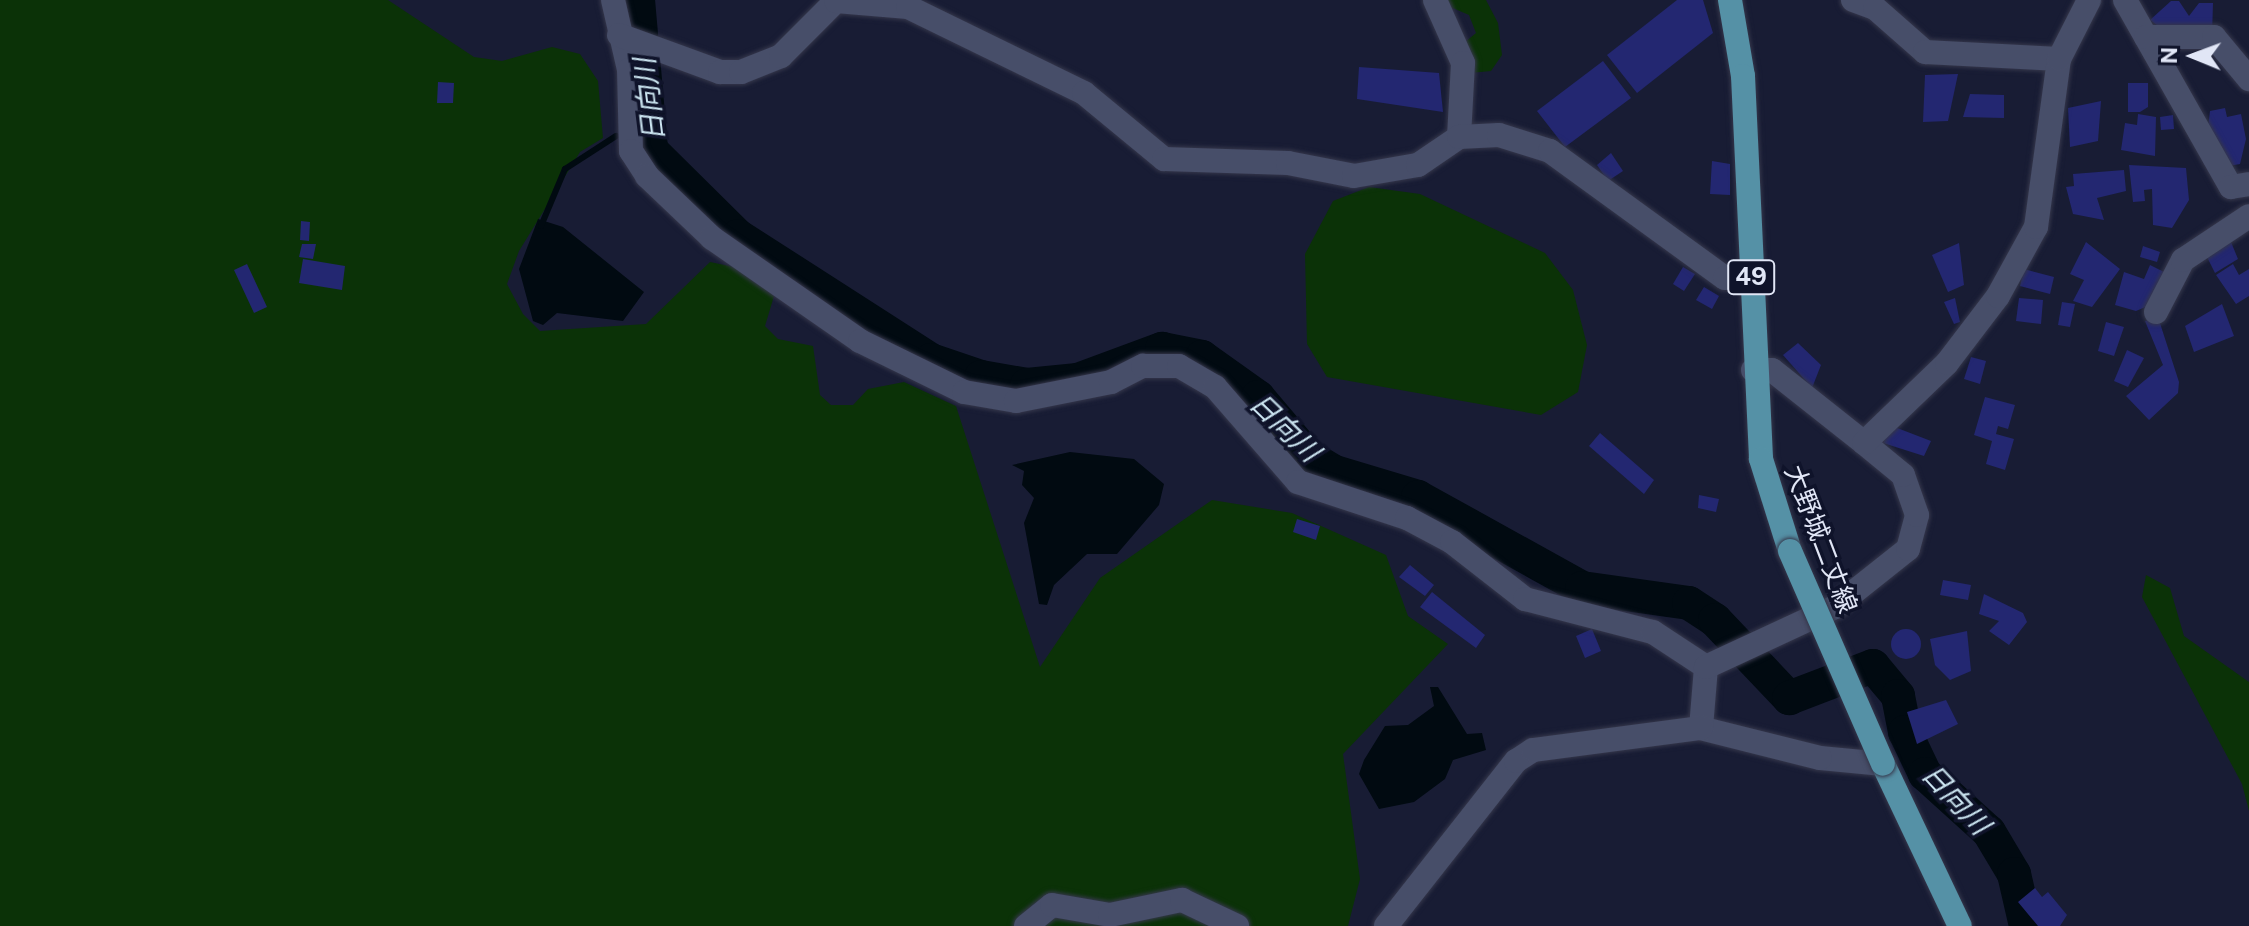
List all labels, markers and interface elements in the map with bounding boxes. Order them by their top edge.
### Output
north arrow [2153,16,2233,96]
text: N [2156,47,2182,64]
water label: 日向川 [627,56,671,144]
road number: 49 [1727,257,1775,297]
water label: 日向川 [1243,386,1327,468]
street label: 大野城二丈線 [1778,461,1864,617]
water label: 日向川 [1915,757,1997,841]

